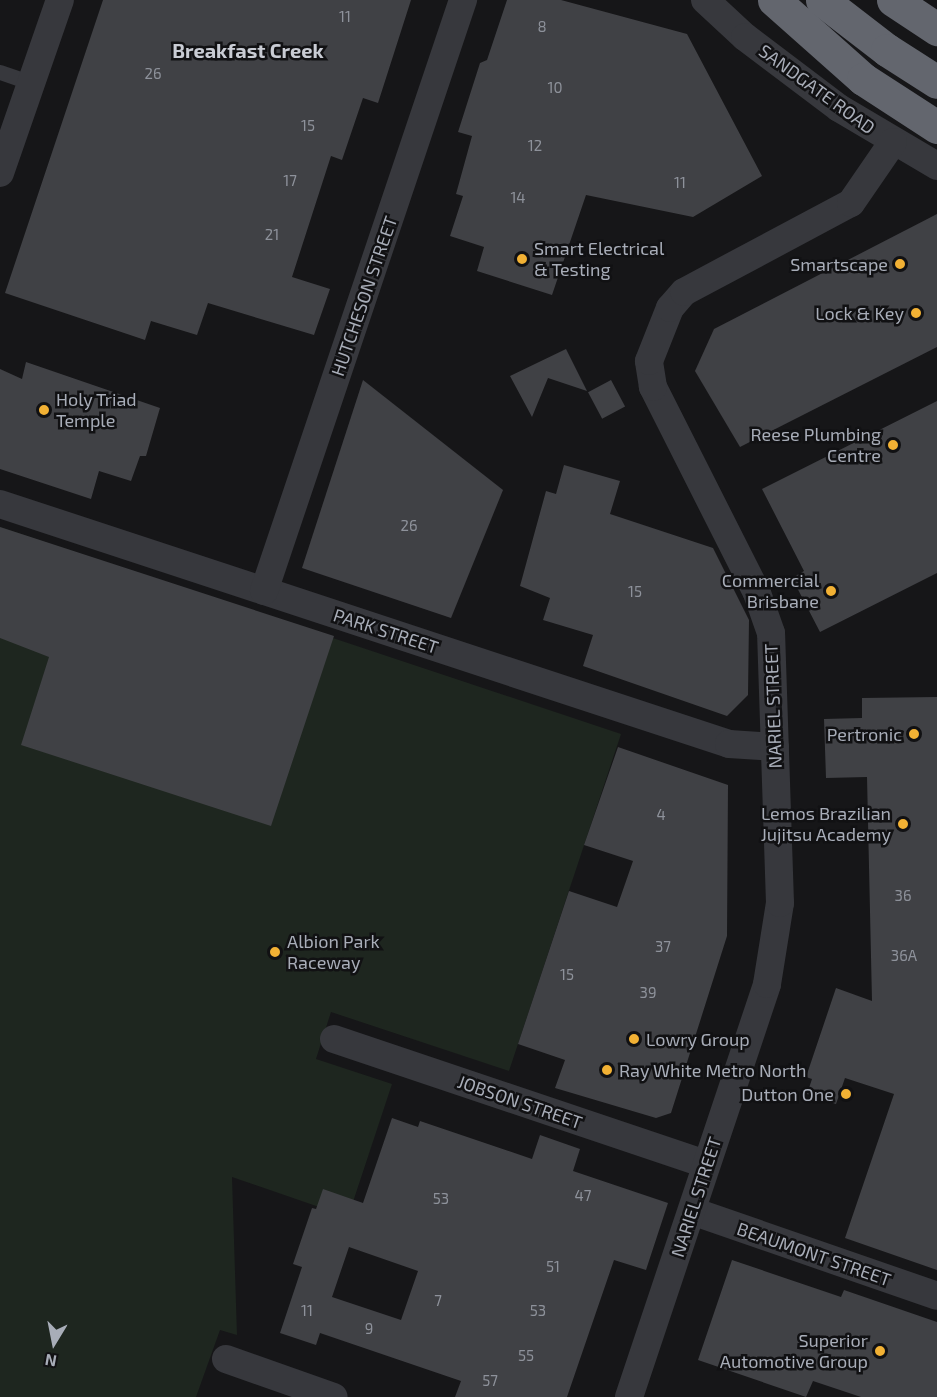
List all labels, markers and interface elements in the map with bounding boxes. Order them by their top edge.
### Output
house number: 11 [339,8,351,26]
house number: 8 [537,18,547,36]
district label: Breakfast Creek [172,38,324,62]
street label: SANDGATE ROAD [755,40,879,138]
house number: 26 [144,65,162,83]
house number: 10 [547,79,563,97]
house number: 15 [301,117,315,135]
house number: 12 [528,137,542,155]
house number: 17 [283,172,297,190]
house number: 11 [674,174,686,192]
house number: 14 [510,189,526,207]
street label: HUTCHESON STREET [326,213,402,379]
house number: 21 [265,226,279,244]
place label: Smart Electrical & Testing [534,238,664,280]
marker: Smart Electrical & Testing [515,252,529,266]
place label: Smartscape [790,253,888,275]
marker: Smartscape [893,257,907,271]
place label: Lock & Key [815,302,904,324]
marker: Lock & Key [909,306,923,320]
place label: Holy Triad Temple [56,389,137,432]
marker: Holy Triad Temple [37,403,51,417]
place label: Reese Plumbing Centre [751,424,881,466]
marker: Reese Plumbing Centre [886,438,900,452]
house number: 26 [400,517,418,535]
place label: Commercial Brisbane [722,570,819,612]
house number: 15 [628,583,642,601]
marker: Commercial Brisbane [824,584,838,598]
street label: PARK STREET [331,604,441,658]
street label: NARIEL STREET [760,643,786,769]
place label: Pertronic [827,723,902,745]
marker: Pertronic [907,727,921,741]
place label: Lemos Brazilian Jujitsu Academy [760,803,891,846]
house number: 4 [656,806,666,824]
marker: Lemos Brazilian Jujitsu Academy [896,817,910,831]
house number: 36 [895,887,911,905]
place label: Albion Park Raceway [287,931,380,974]
house number: 37 [655,938,671,956]
marker: Albion Park Raceway [268,945,282,959]
house number: 36A [891,947,917,965]
house number: 15 [560,966,574,984]
house number: 39 [640,984,656,1002]
place label: Lowry Group [646,1028,750,1050]
marker: Lowry Group [627,1032,641,1046]
place label: Ray White Metro North [619,1059,807,1081]
marker: Ray White Metro North [600,1063,614,1077]
street label: JOBSON STREET [455,1071,585,1133]
place label: Dutton One [741,1083,834,1105]
marker: Dutton One [839,1087,853,1101]
street label: NARIEL STREET [666,1134,726,1260]
house number: 47 [575,1187,591,1205]
house number: 53 [433,1190,449,1208]
street label: BEAUMONT STREET [734,1217,894,1291]
house number: 51 [546,1258,560,1276]
house number: 7 [434,1292,442,1310]
house number: 11 [301,1302,313,1320]
house number: 53 [530,1302,546,1320]
north arrow [24,1313,84,1373]
house number: 9 [365,1320,373,1338]
place label: Superior Automotive Group [720,1330,868,1372]
marker: Superior Automotive Group [873,1344,887,1358]
house number: 55 [518,1347,534,1365]
text: N [43,1351,58,1372]
house number: 57 [482,1372,498,1390]

